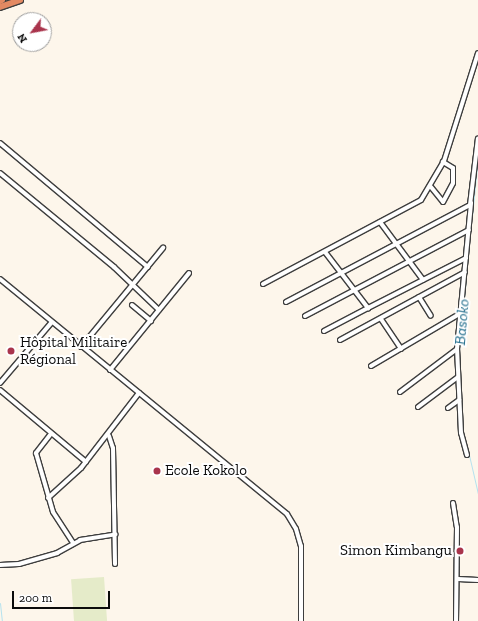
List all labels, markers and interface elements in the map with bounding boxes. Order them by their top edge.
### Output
north arrow [12,12,52,52]
text: N [15,31,30,45]
water label: Basoko [450,298,474,346]
place label: Hôpital Militaire Régional [20,333,127,368]
marker: Hôpital Militaire Régional [5,345,17,357]
place label: Ecole Kokolo [165,462,247,480]
marker: Ecole Kokolo [152,466,162,476]
place label: Simon Kimbangu [340,542,452,560]
marker: Simon Kimbangu [455,546,465,556]
scale bar [14,583,112,609]
text: 200 m [19,591,52,605]

